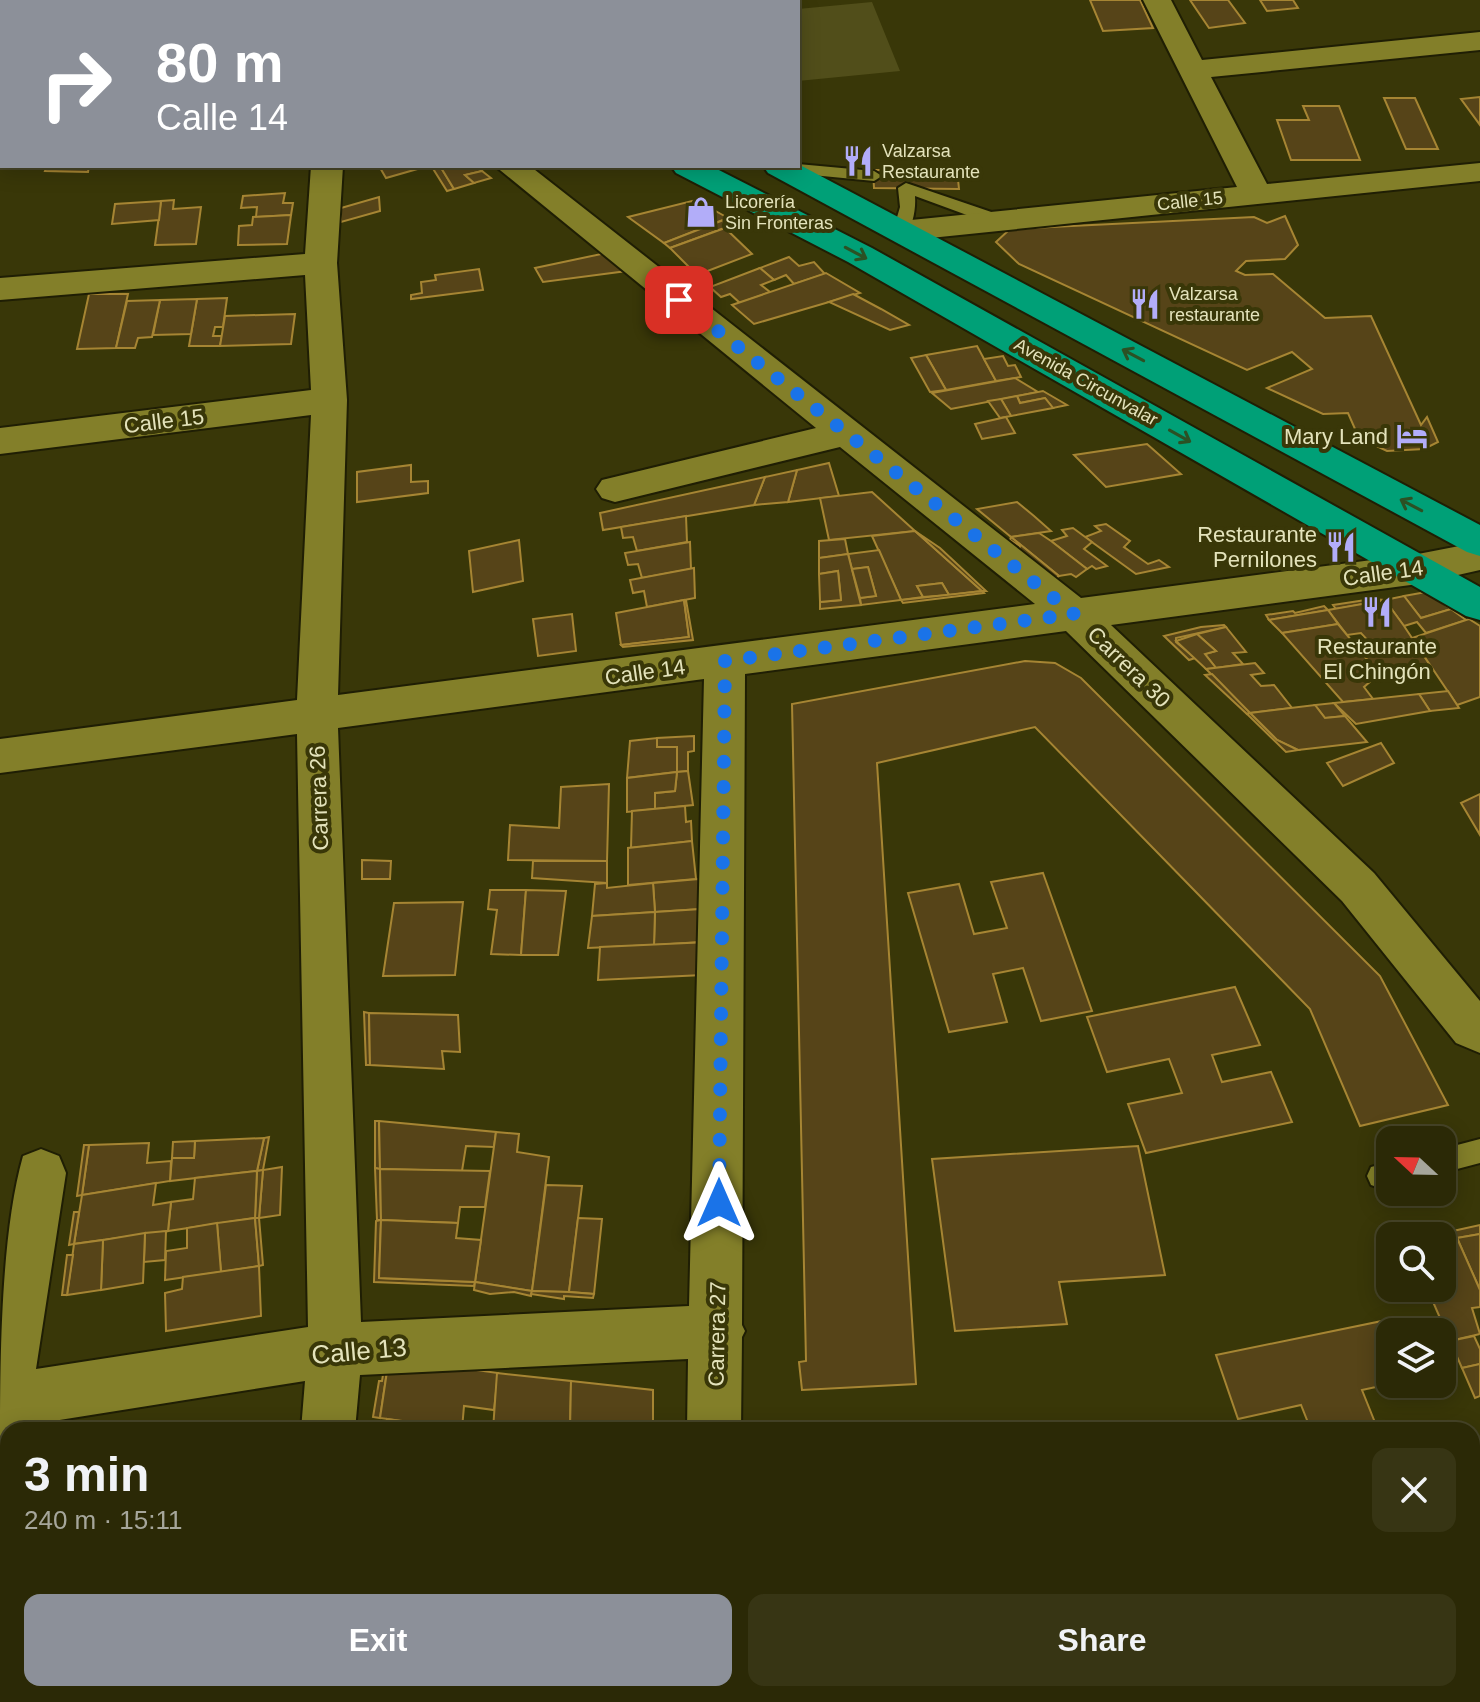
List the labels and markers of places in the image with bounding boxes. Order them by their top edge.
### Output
place label: Valzarsa Restaurante [882,141,980,182]
restaurant icon: Valzarsa Restaurante [841,144,875,178]
place label: Licorería Sin Fronteras [725,192,833,233]
shop icon: Licorería Sin Fronteras [684,195,718,229]
pin [645,266,713,334]
place label: Valzarsa restaurante [1169,284,1260,325]
restaurant icon: Valzarsa restaurante [1128,287,1162,321]
hotel icon: Mary Land [1395,419,1429,453]
place label: Mary Land [1284,424,1388,449]
place label: Restaurante Pernilones [1197,522,1317,572]
restaurant icon: Restaurante Pernilones [1324,530,1358,564]
restaurant icon: Restaurante El Chingón [1360,595,1394,629]
place label: Restaurante El Chingón [1317,634,1437,684]

